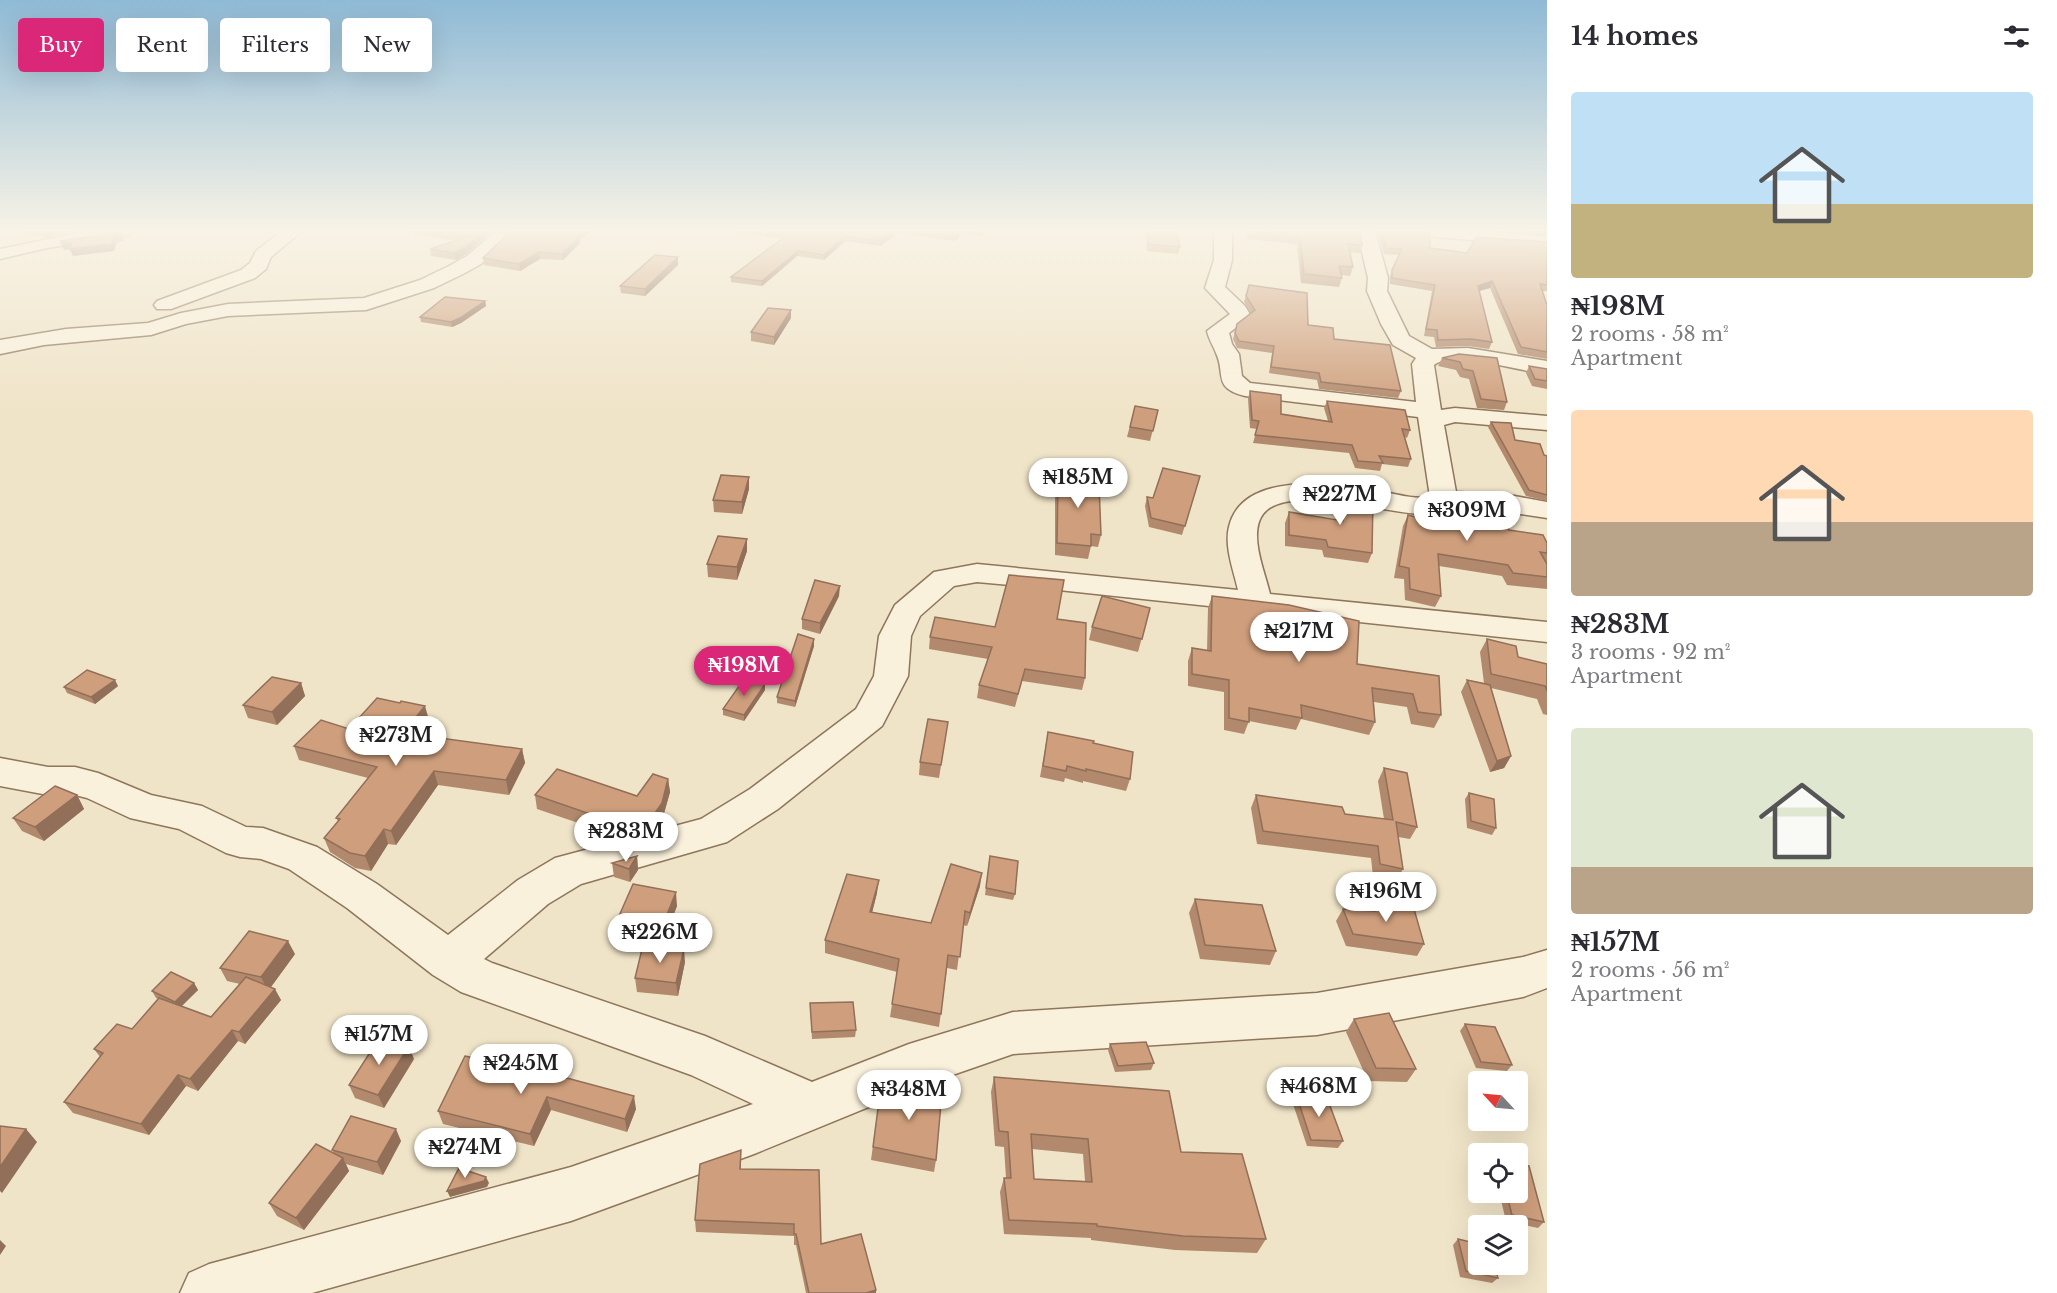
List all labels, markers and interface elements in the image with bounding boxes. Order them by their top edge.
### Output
chip: Buy [18,18,104,72]
chip: Rent [116,18,208,72]
chip: Filters [220,18,330,72]
chip: New [342,18,432,72]
text: 14 homes [1571,20,1698,52]
icon: filters [2000,20,2033,53]
icon: home [1748,131,1856,239]
text: ₦198M [1571,290,1665,322]
text: 2 rooms · 58 m² [1571,322,1729,346]
text: Apartment [1571,346,1682,370]
icon: home [1748,449,1856,557]
pin: ₦185M [1036,458,1120,509]
text: ₦185M [1043,465,1113,489]
pin: ₦227M [1298,475,1382,526]
text: ₦227M [1303,482,1377,506]
pin: ₦309M [1425,491,1509,542]
text: ₦309M [1428,498,1506,522]
text: ₦283M [1571,608,1670,640]
pin: ₦217M [1257,612,1341,663]
text: ₦217M [1264,619,1334,643]
text: 3 rooms · 92 m² [1571,640,1730,664]
pin: ₦198M [702,646,786,697]
text: ₦198M [708,653,780,677]
text: Apartment [1571,664,1682,688]
pin: ₦273M [354,716,438,767]
text: ₦273M [359,723,433,747]
icon: home [1748,767,1856,875]
pin: ₦283M [584,812,668,863]
text: ₦283M [588,819,664,843]
pin: ₦196M [1344,872,1428,923]
text: ₦196M [1349,879,1423,903]
pin: ₦226M [618,913,702,964]
text: ₦226M [622,920,698,944]
text: ₦157M [1571,926,1660,958]
text: 2 rooms · 56 m² [1571,958,1729,982]
text: Apartment [1571,982,1682,1006]
pin: ₦157M [337,1015,421,1066]
text: ₦157M [345,1022,413,1046]
pin: ₦245M [479,1044,563,1095]
text: ₦245M [483,1051,559,1075]
pin: ₦468M [1277,1067,1361,1118]
pin: ₦348M [867,1070,951,1121]
north arrow [1468,1071,1528,1131]
map controls [1468,1071,1528,1275]
text: ₦468M [1281,1074,1357,1098]
text: ₦348M [871,1077,947,1101]
pin: ₦274M [423,1128,507,1179]
text: ₦274M [428,1135,502,1159]
button: locate [1468,1143,1528,1203]
button: layers [1468,1215,1528,1275]

